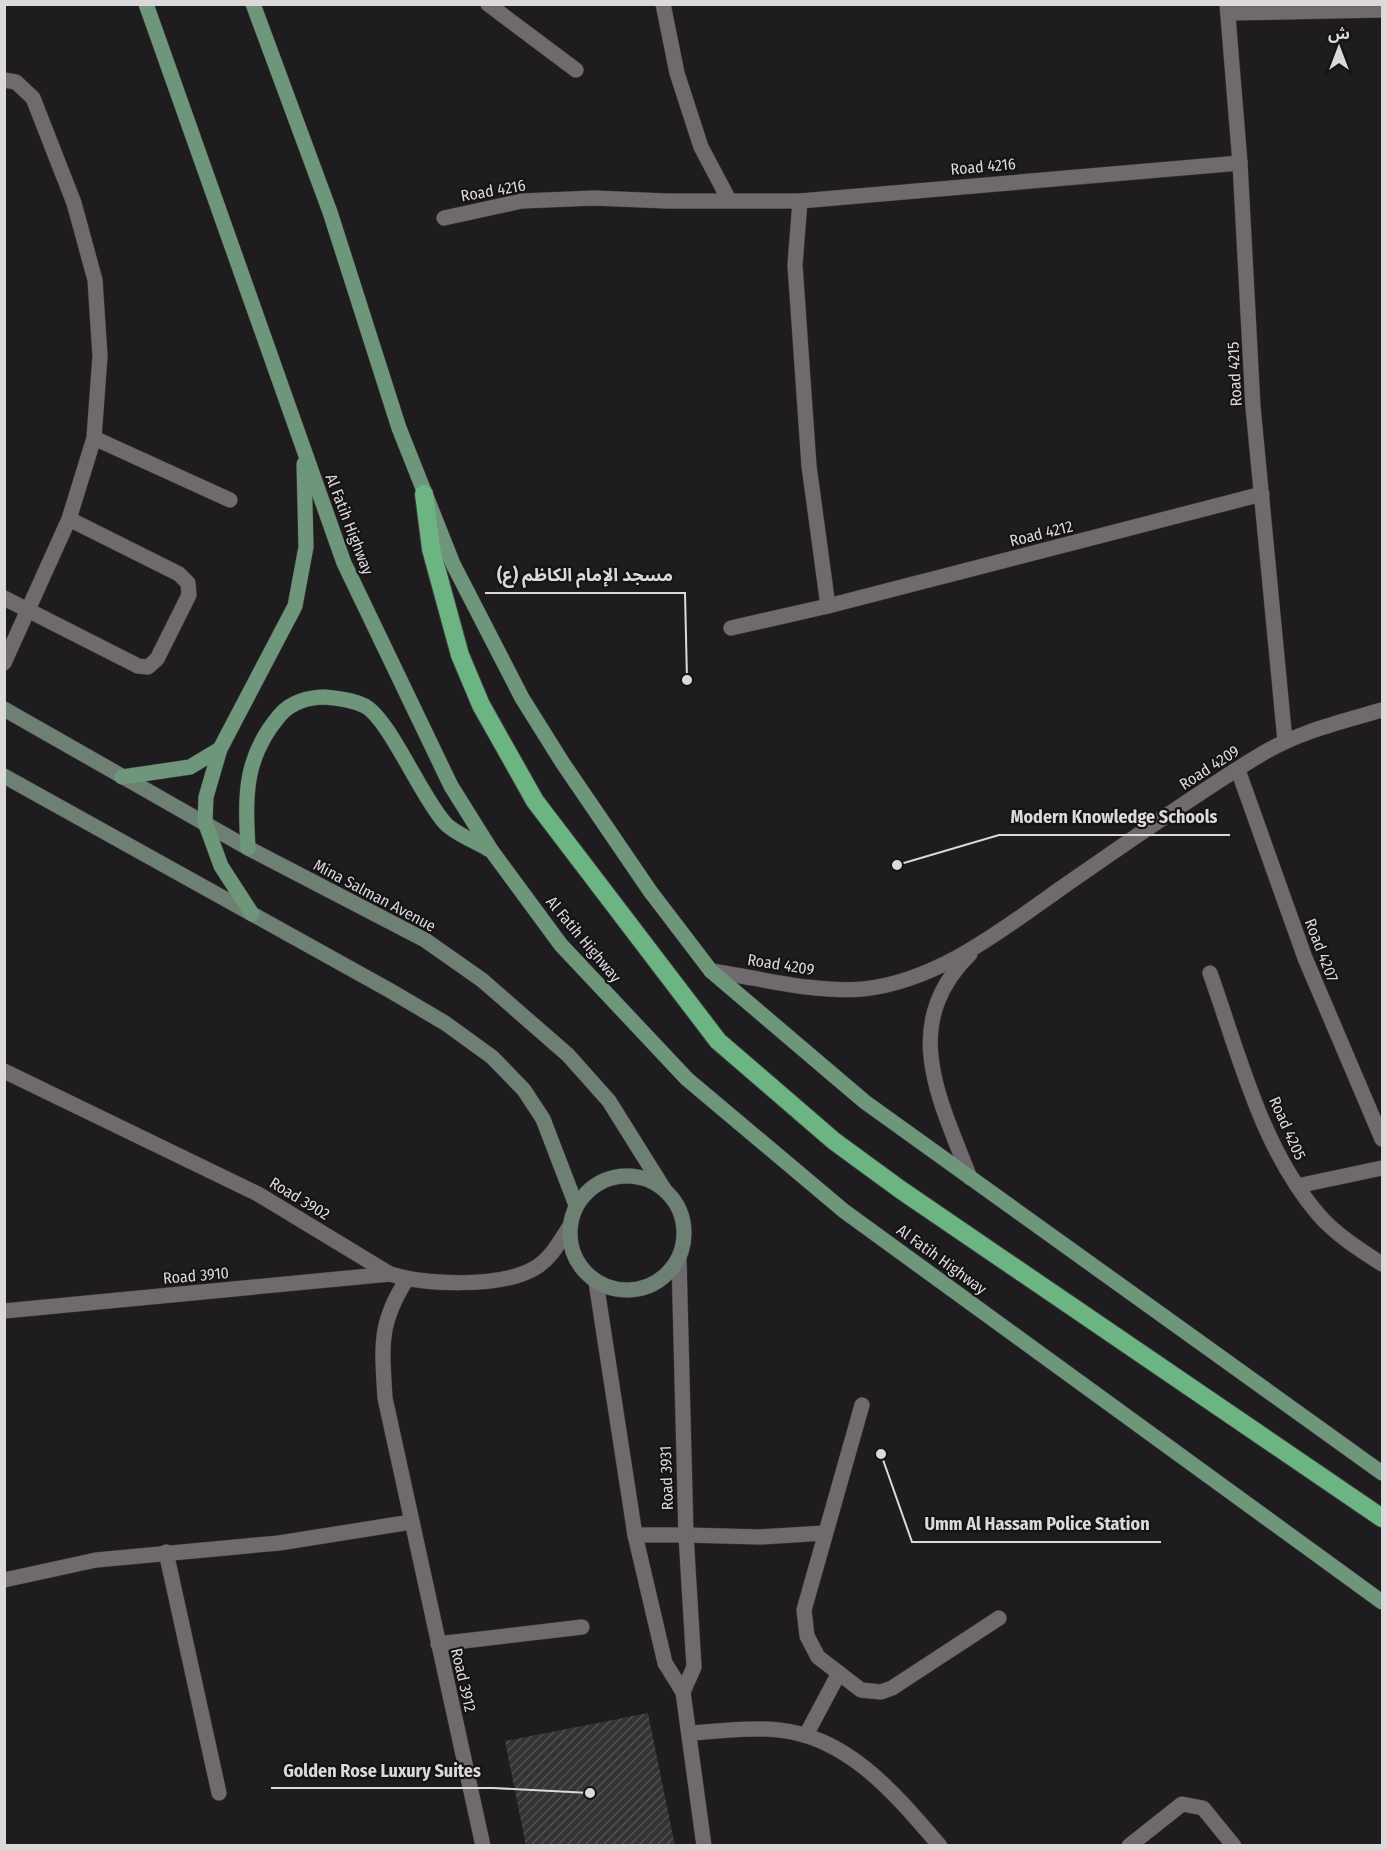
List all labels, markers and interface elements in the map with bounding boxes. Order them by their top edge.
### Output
north arrow [1309,18,1369,78]
text: ش [1328,24,1350,43]
street label: Road 4216 [950,154,1016,179]
street label: Road 4216 [459,175,527,206]
street label: Road 4215 [1223,341,1246,407]
street label: Al Fatih Highway [322,471,378,578]
street label: Road 4212 [1008,516,1075,551]
callout: مسجد الإمام الكاظم (ع) [485,557,685,593]
text: مسجد الإمام الكاظم (ع) [497,564,673,588]
street label: Road 4209 [1176,741,1243,794]
callout: Modern Knowledge Schools [999,799,1230,835]
text: Modern Knowledge Schools [1011,806,1218,828]
street label: Mina Salman Avenue [310,855,439,936]
street label: Al Fatih Highway [542,892,626,987]
street label: Road 4207 [1301,916,1342,985]
street label: Road 4209 [746,950,816,979]
street label: Road 4205 [1265,1094,1310,1163]
street label: Road 3902 [266,1173,333,1224]
street label: Al Fatih Highway [893,1220,991,1299]
street label: Road 3910 [162,1263,230,1288]
street label: Road 3931 [656,1445,677,1511]
callout: Umm Al Hassam Police Station [912,1506,1161,1542]
text: Umm Al Hassam Police Station [924,1513,1150,1535]
street label: Road 3912 [447,1646,480,1714]
callout: Golden Rose Luxury Suites [271,1752,493,1788]
text: Golden Rose Luxury Suites [283,1760,481,1782]

